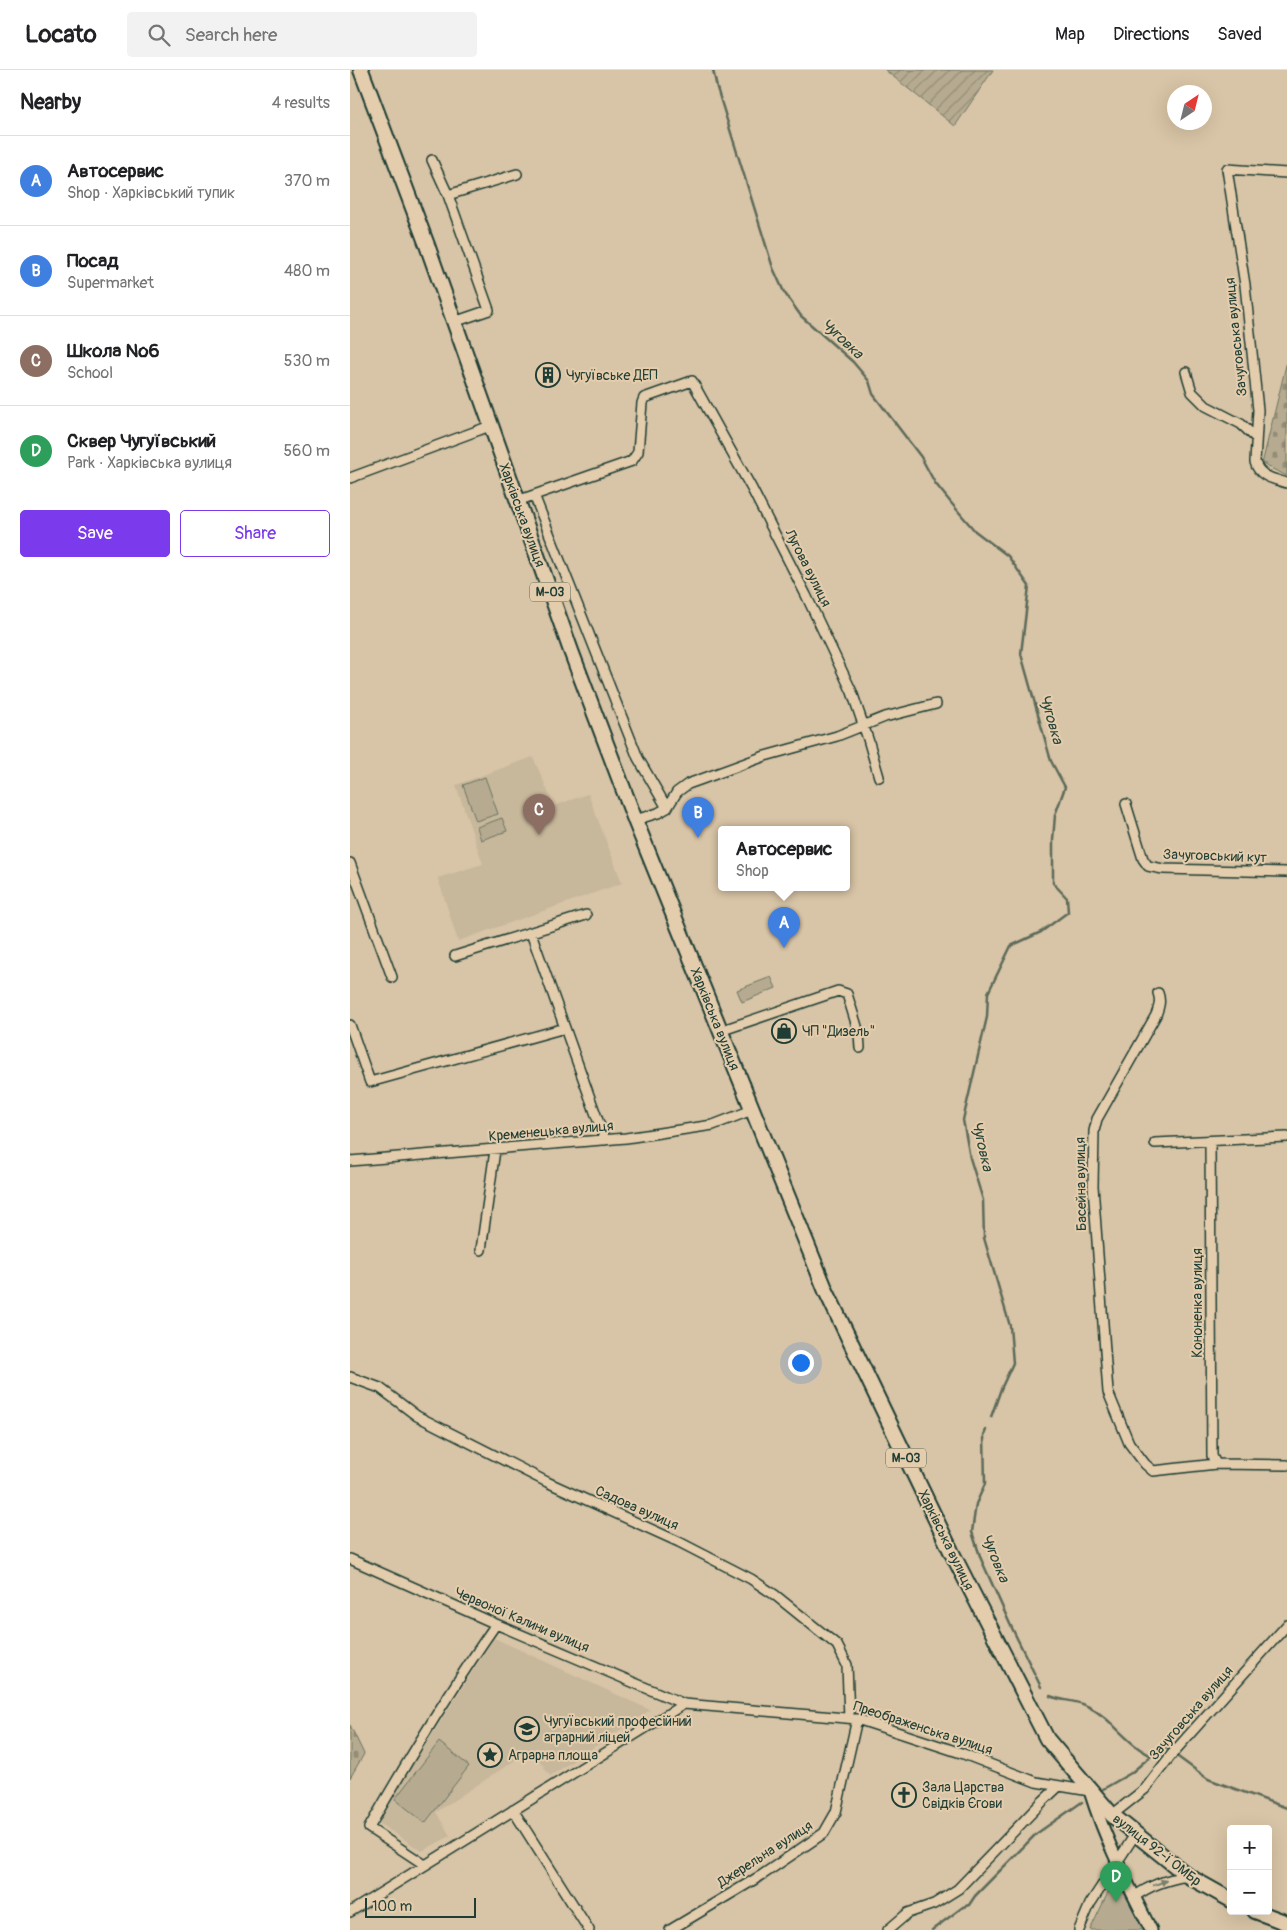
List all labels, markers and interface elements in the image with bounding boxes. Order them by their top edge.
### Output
search box [127,12,477,57]
text: Locato [25,20,97,49]
icon: search [145,21,173,49]
text: Search here [185,23,277,47]
text: Map [1055,23,1085,46]
text: Directions [1113,23,1189,46]
text: Saved [1217,23,1262,46]
north arrow [1167,85,1212,130]
text: Nearby [20,89,81,116]
text: 4 results [272,93,330,113]
text: Автосервис [67,159,164,183]
text: A [31,171,41,191]
text: 370 m [284,171,330,191]
text: Shop · Харківський тупик [67,183,235,203]
text: Посад [67,249,119,273]
text: B [31,261,41,281]
text: 480 m [284,261,330,281]
text: Supermarket [67,273,154,293]
street label: Зачуговська вулиця [1221,277,1251,397]
water label: Чуговка [817,315,868,364]
text: Школа №6 [67,339,160,363]
text: C [31,351,41,371]
text: 530 m [284,351,330,371]
building icon: Чугуївське ДЕП [535,362,561,388]
text: School [67,363,113,383]
place label: Чугуївське ДЕП [566,367,658,384]
text: Сквер Чугуївський [67,429,216,453]
text: D [31,441,41,461]
text: 560 m [283,441,330,461]
text: Park · Харківська вулиця [67,453,232,473]
street label: Харківська вулиця [495,461,549,569]
button: Save [20,510,170,557]
button: Share [180,510,330,557]
street label: Лугова вулиця [781,525,835,610]
road number: М-03 [530,582,570,602]
water label: Чуговка [1035,692,1067,747]
pin: C [523,794,555,835]
pin: B [682,797,714,838]
popup [718,826,850,891]
text: Автосервис [736,837,832,861]
street label: Зачуговський кут [1163,846,1267,866]
text: Shop [736,861,769,881]
pin: A [768,907,800,948]
street label: Харківська вулиця [687,965,743,1073]
shop icon: ЧП "Дизель" [771,1018,797,1044]
place label: ЧП "Дизель" [802,1023,875,1040]
street label: Кременецька вулиця [488,1117,614,1145]
water label: Чуговка [967,1119,997,1174]
street label: Басейна вулиця [1072,1137,1090,1231]
street label: Кононенка вулиця [1189,1248,1206,1358]
your location [788,1350,814,1376]
road number: М-03 [886,1449,926,1468]
street label: Садова вулиця [593,1482,681,1534]
street label: Харківська вулиця [914,1487,978,1593]
water label: Чуговка [977,1531,1014,1586]
street label: Червоної Калини вулиця [452,1584,592,1656]
street label: Зачуговська вулиця [1145,1662,1237,1764]
street label: Преображенська вулиця [851,1697,995,1759]
place label: Чугуївський професійний аграрний ліцей [544,1713,692,1746]
school or university icon: Чугуївський професійний аграрний ліцей [514,1716,540,1742]
place icon: Аграрна площа [477,1742,503,1768]
place label: Аграрна площа [508,1747,598,1764]
place label: Зала Царства Свідків Єгови [922,1779,1004,1812]
church icon: Зала Царства Свідків Єгови [891,1782,917,1808]
street label: вулиця 92-ї ОМБр [1109,1810,1205,1890]
street label: Джерельна вулиця [713,1817,816,1892]
map controls [1227,1825,1272,1915]
button: + [1227,1825,1272,1870]
pin: D [1100,1861,1132,1902]
button: − [1227,1870,1272,1915]
one-way arrow [1152,1879,1167,1887]
scale bar [365,1895,476,1918]
text: 100 m [372,1898,412,1915]

